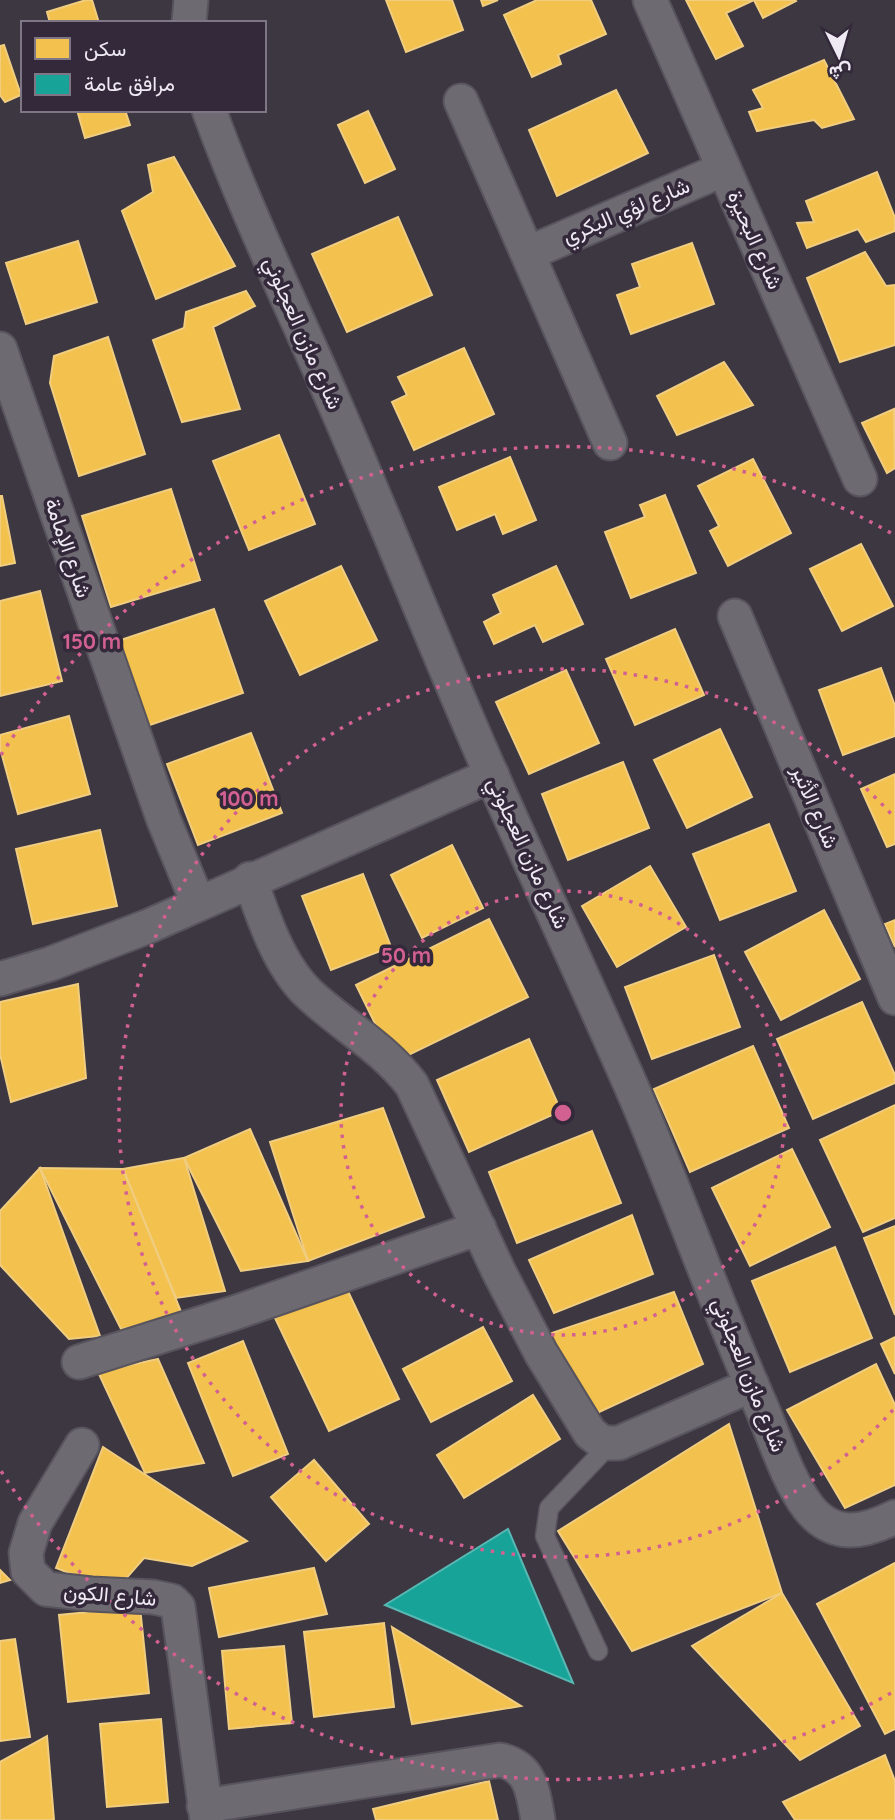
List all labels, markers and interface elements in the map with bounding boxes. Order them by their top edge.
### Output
legend [21,21,266,112]
north arrow [804,21,874,91]
text: سكن [84,35,126,61]
text: ش [828,60,853,86]
text: مرافق عامة [84,70,175,97]
street label: شارع لؤي البكري [558,172,695,253]
street label: شارع البحيرة [721,186,789,294]
street label: شارع مازن العجلوني [254,252,349,415]
street label: شارع الإمامة [38,494,98,602]
text: 150 m [63,628,121,654]
street label: شارع الأثير [785,760,845,853]
street label: شارع مازن العجلوني [478,773,575,935]
text: 100 m [219,785,279,811]
text: 50 m [381,942,431,968]
centre of rings [551,1101,575,1125]
street label: شارع مازن العجلوني [703,1294,793,1457]
street label: شارع الكون [62,1577,158,1613]

